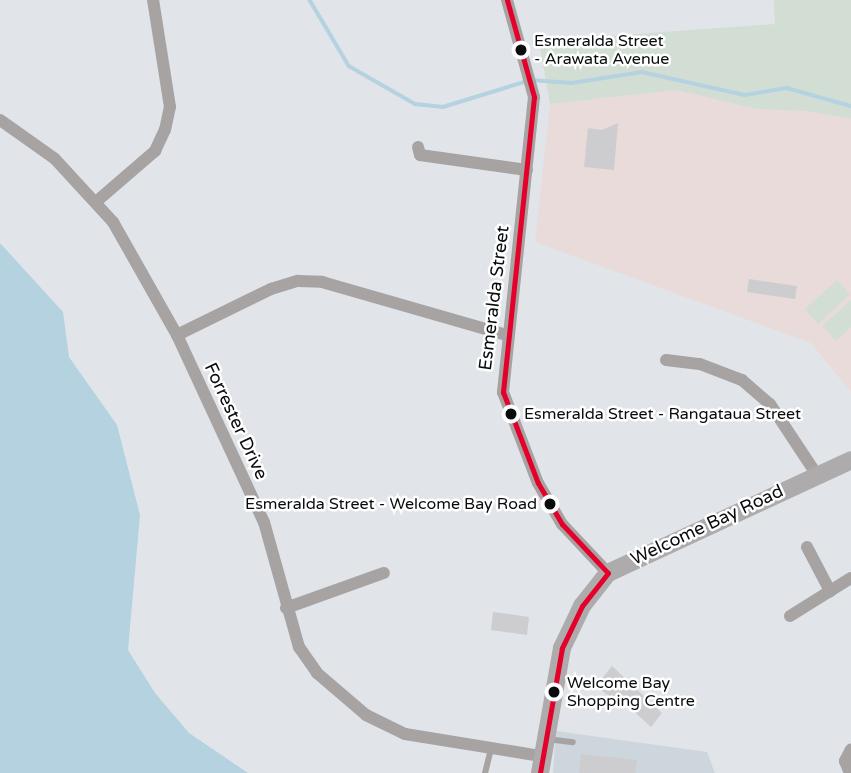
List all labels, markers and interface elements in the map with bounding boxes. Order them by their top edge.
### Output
place label: Esmeralda Street - Arawata Avenue [534,31,669,69]
marker: Esmeralda Street - Arawata Avenue [514,43,528,57]
street label: Esmeralda Street [474,224,514,372]
street label: Forrester Drive [200,359,272,483]
place label: Esmeralda Street - Rangataua Street [524,404,801,424]
marker: Esmeralda Street - Rangataua Street [504,407,518,421]
street label: Welcome Bay Road [627,480,787,570]
place label: Esmeralda Street - Welcome Bay Road [245,494,537,514]
marker: Esmeralda Street - Welcome Bay Road [543,497,557,511]
place label: Welcome Bay Shopping Centre [567,673,695,711]
marker: Welcome Bay Shopping Centre [547,685,561,699]

